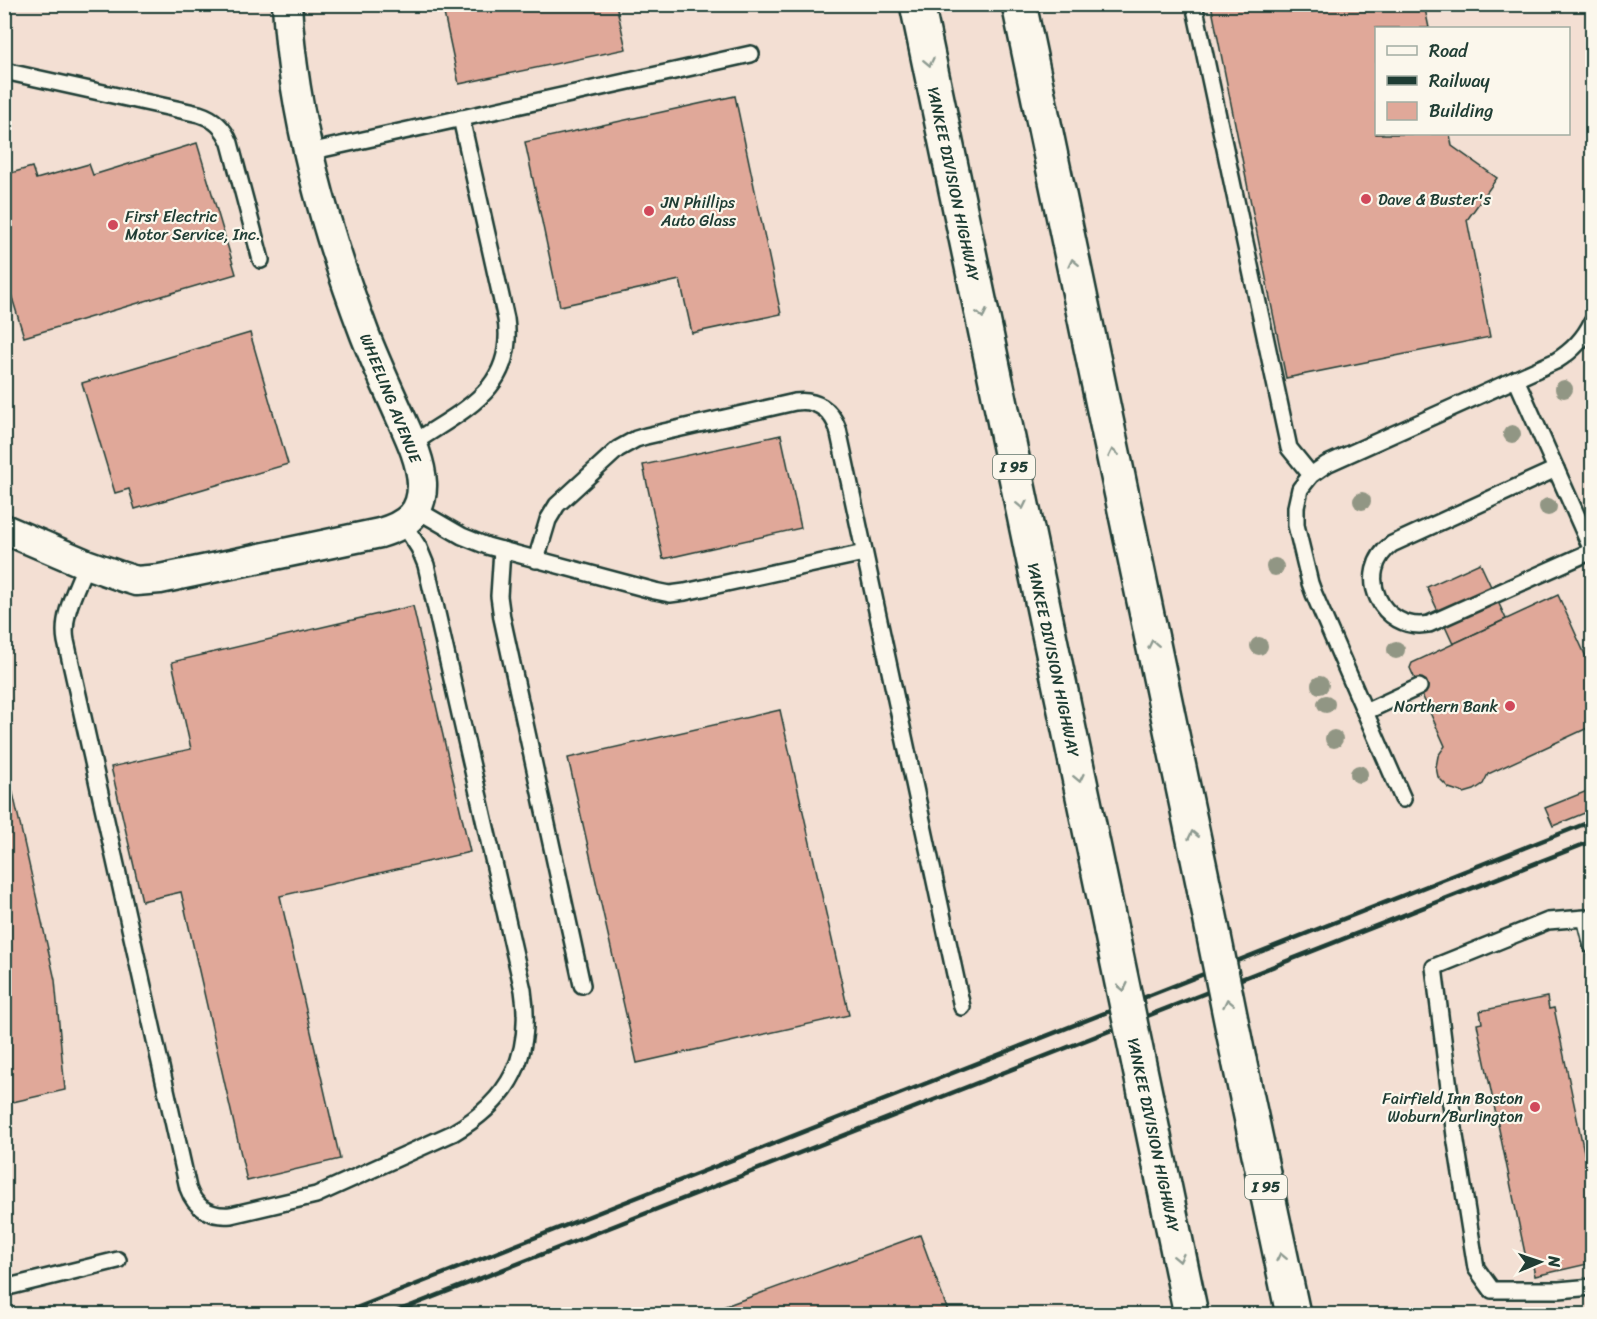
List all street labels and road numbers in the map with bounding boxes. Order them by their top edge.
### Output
street label: YANKEE DIVISION HIGHWAY [919,84,988,284]
street label: WHEELING AVENUE [351,329,430,469]
road number: I 95 [993,455,1035,479]
street label: YANKEE DIVISION HIGHWAY [1019,560,1088,760]
street label: YANKEE DIVISION HIGHWAY [1119,1035,1188,1235]
road number: I 95 [1245,1175,1287,1199]

